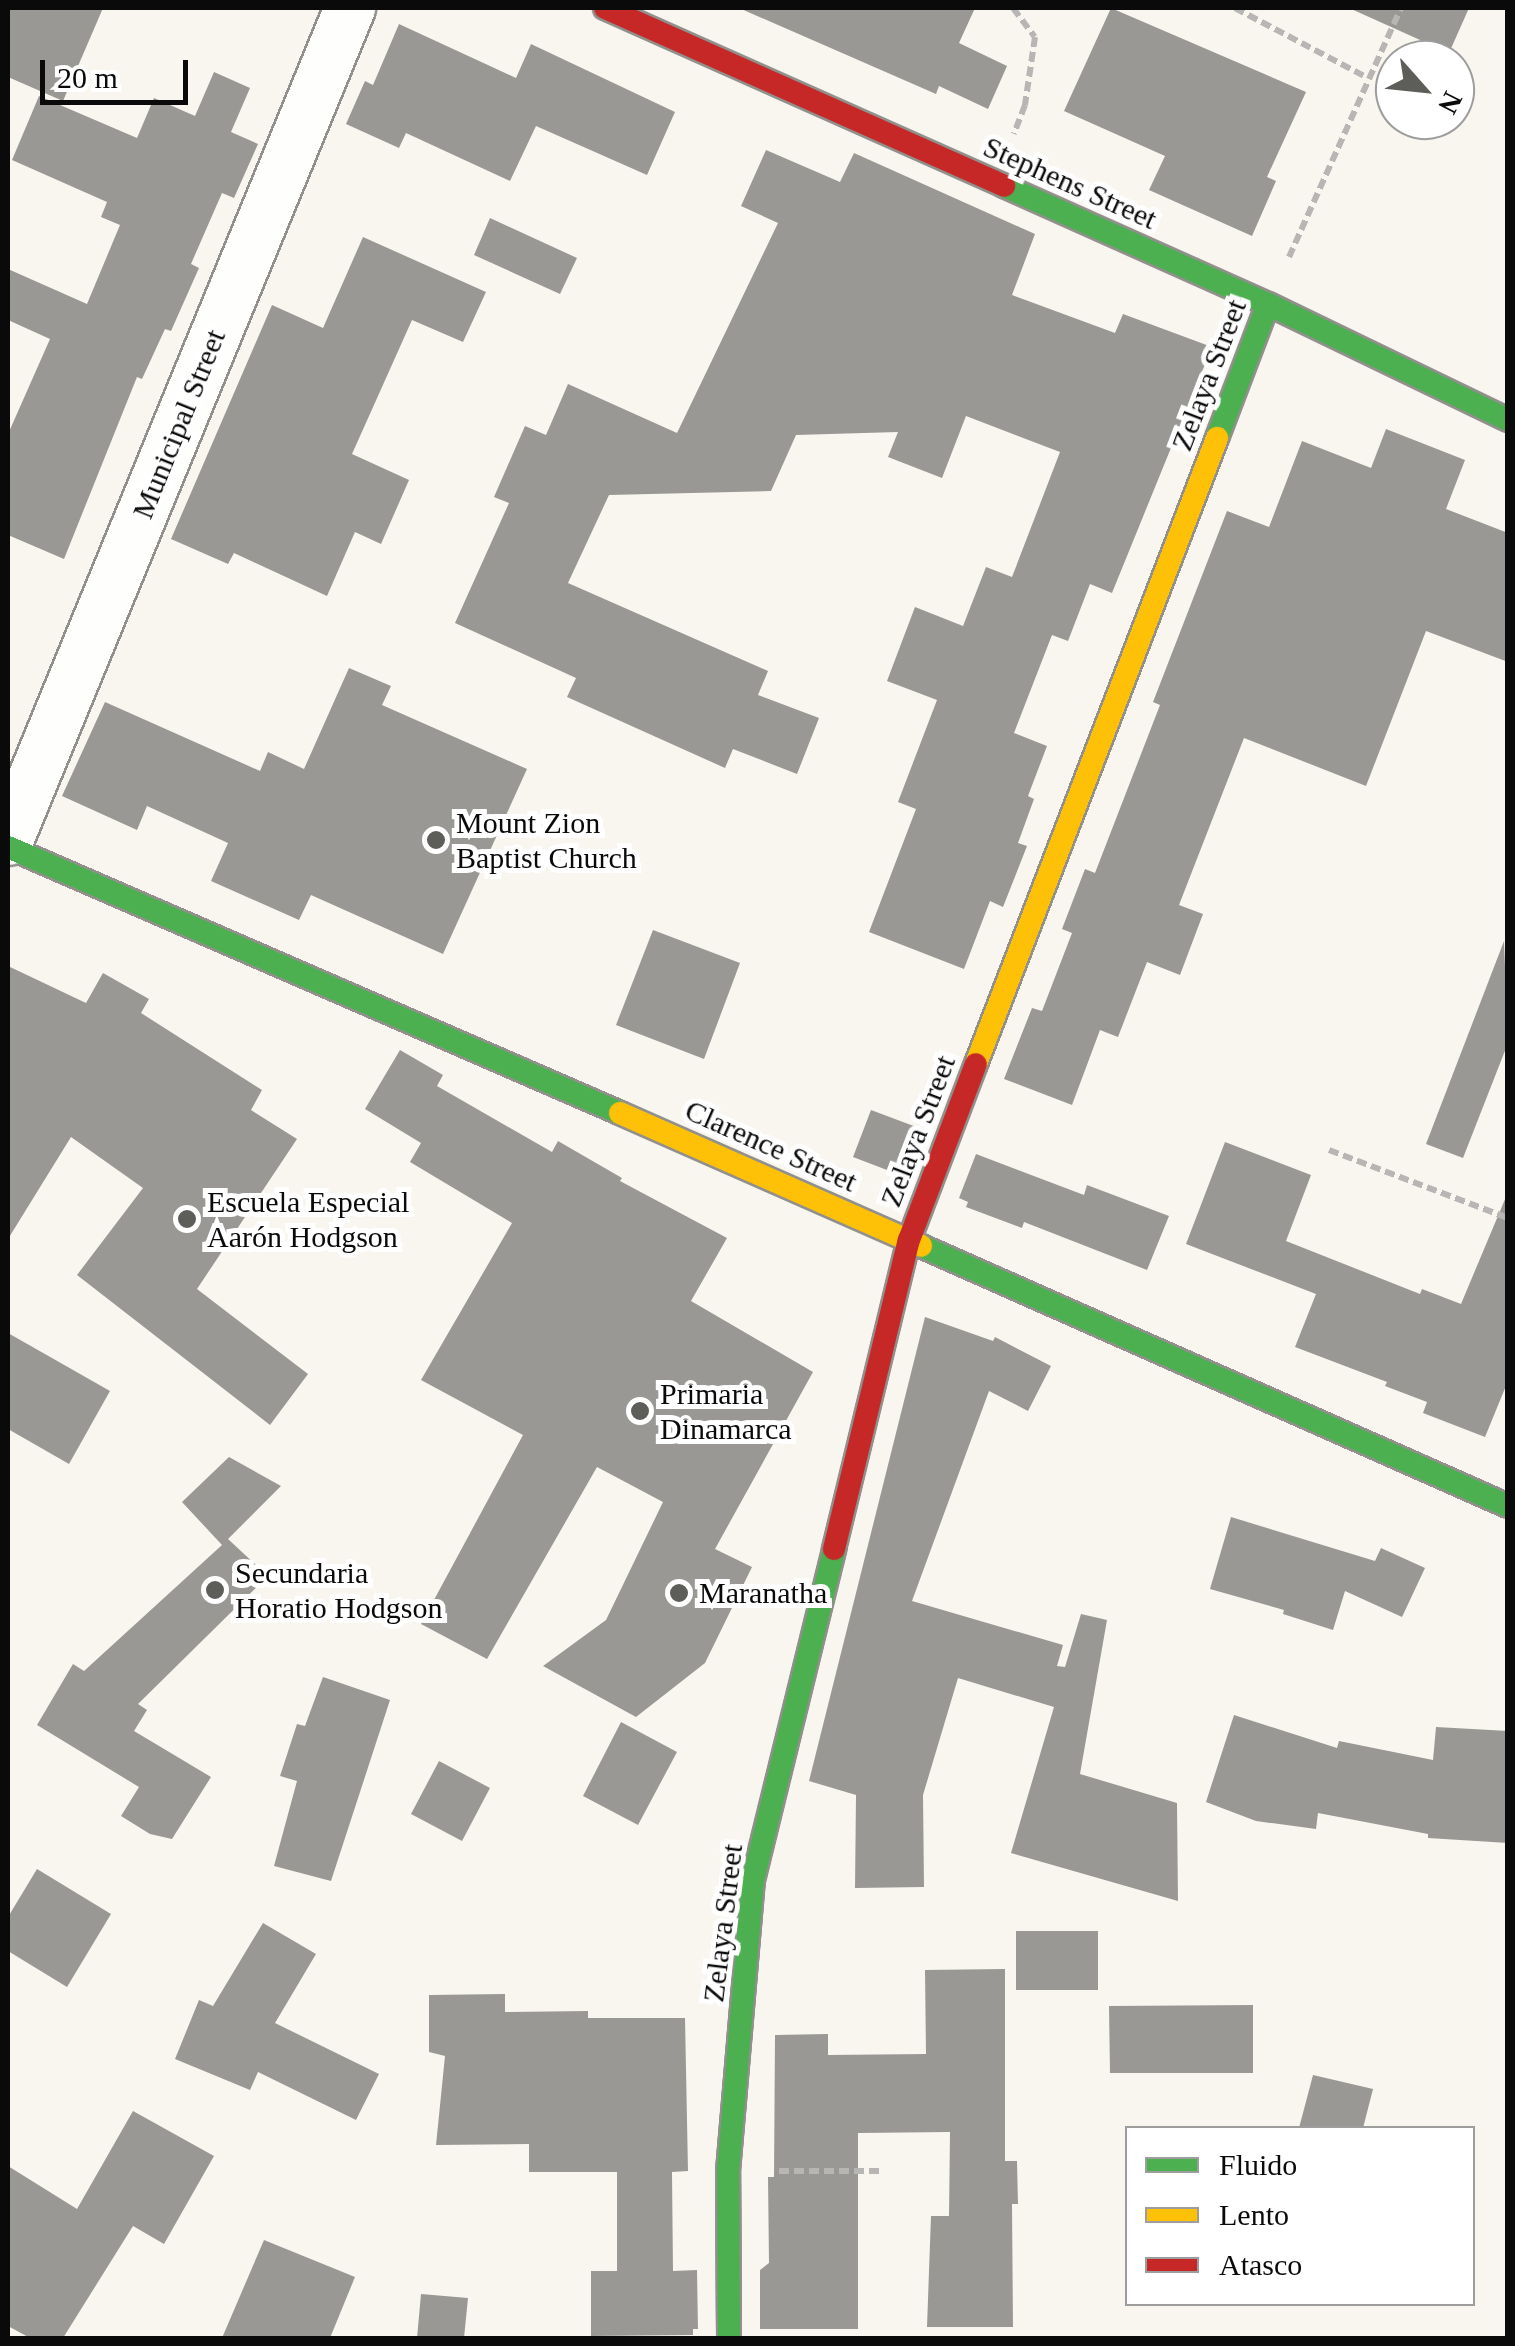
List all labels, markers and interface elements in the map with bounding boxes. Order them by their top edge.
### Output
scale bar [45,40,192,102]
north arrow [1375,40,1475,140]
text: 20 m [57,61,118,94]
text: N [1432,87,1469,119]
street label: Stephens Street [978,129,1162,237]
street label: Zelaya Street [1164,294,1254,456]
street label: Municipal Street [125,324,233,524]
place label: Mount Zion Baptist Church [456,805,637,876]
marker: Mount Zion Baptist Church [425,829,447,851]
street label: Zelaya Street [873,1050,963,1212]
street label: Clarence Street [680,1092,862,1200]
place label: Escuela Especial Aarón Hodgson [207,1184,409,1254]
marker: Escuela Especial Aarón Hodgson [176,1208,198,1230]
place label: Primaria Dinamarca [660,1376,792,1446]
marker: Primaria Dinamarca [629,1400,651,1422]
place label: Secundaria Horatio Hodgson [235,1555,442,1626]
place label: Maranatha [699,1575,827,1611]
marker: Secundaria Horatio Hodgson [204,1579,226,1601]
marker: Maranatha [668,1582,690,1604]
street label: Zelaya Street [695,1842,751,2004]
legend [1125,2126,1475,2306]
text: Fluido [1219,2148,1297,2181]
text: Lento [1219,2198,1289,2231]
text: Atasco [1219,2248,1302,2281]

